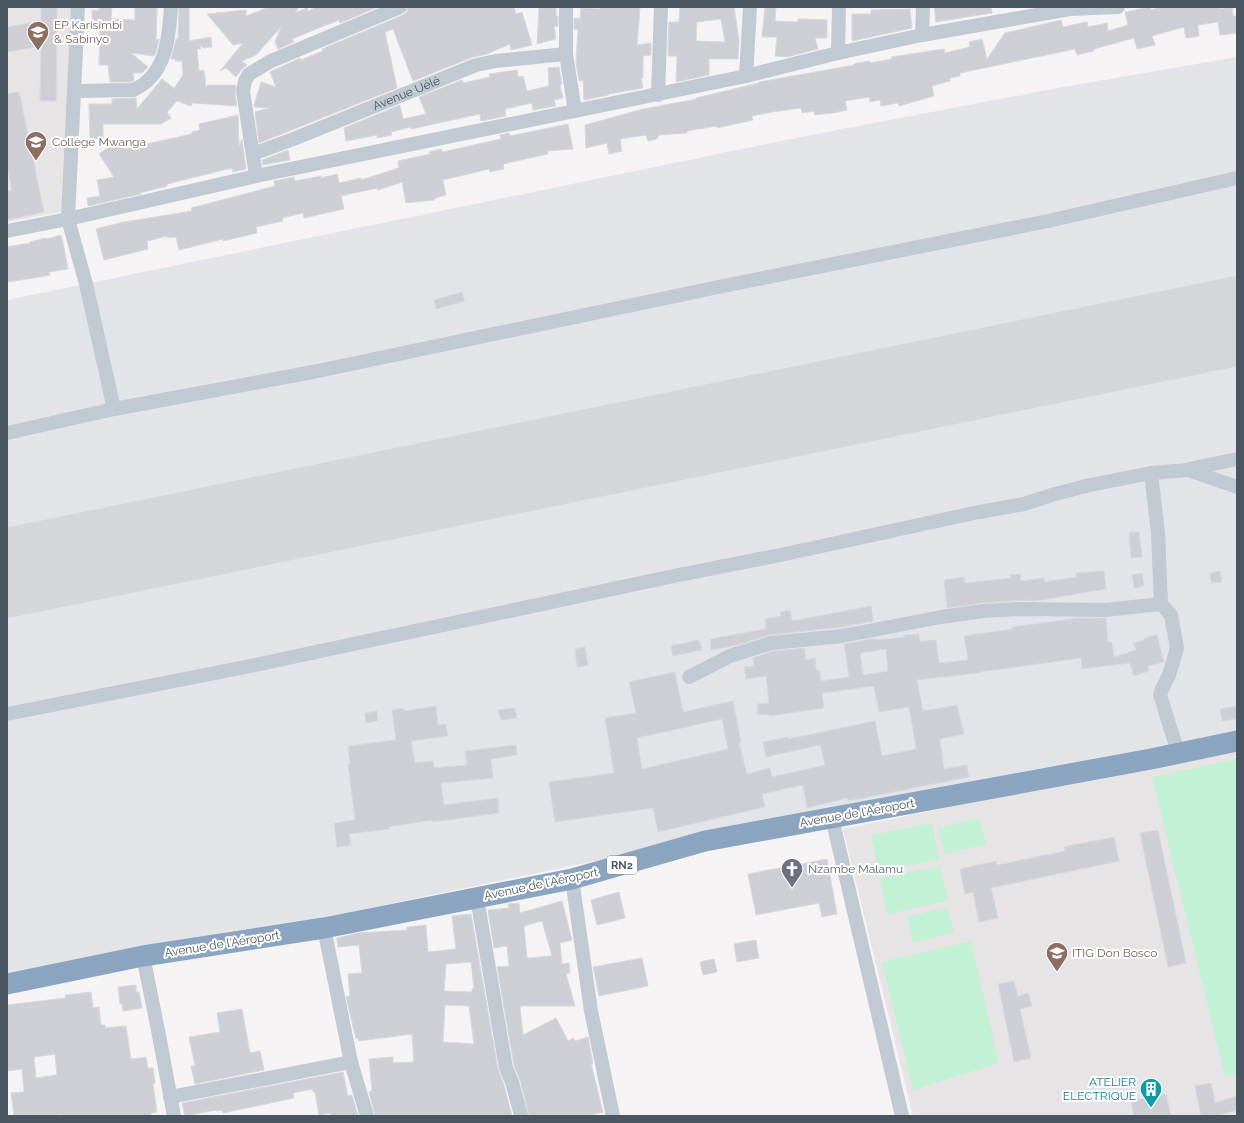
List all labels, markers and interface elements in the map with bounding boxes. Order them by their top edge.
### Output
place label: EP Karisimbi & Sabinyo [54,18,122,46]
school or university icon: EP Karisimbi & Sabinyo [25,19,51,52]
street label: Avenue Uélé [371,73,442,113]
school or university icon: Collège Mwanga [23,129,49,162]
place label: Collège Mwanga [52,135,146,149]
street label: Avenue de l'Aéroport [799,796,915,830]
road number: RN2 [607,856,637,874]
church icon: Nzambe Malamu [779,856,805,889]
place label: Nzambe Malamu [808,862,903,876]
street label: Avenue de l'Aéroport [483,865,599,903]
street label: Avenue de l'Aéroport [163,928,281,960]
school or university icon: ITIG Don Bosco [1044,940,1070,973]
place label: ITIG Don Bosco [1072,946,1157,960]
place label: ATELIER ELECTRIQUE [1063,1075,1136,1103]
building icon: ATELIER ELECTRIQUE [1138,1076,1164,1109]

